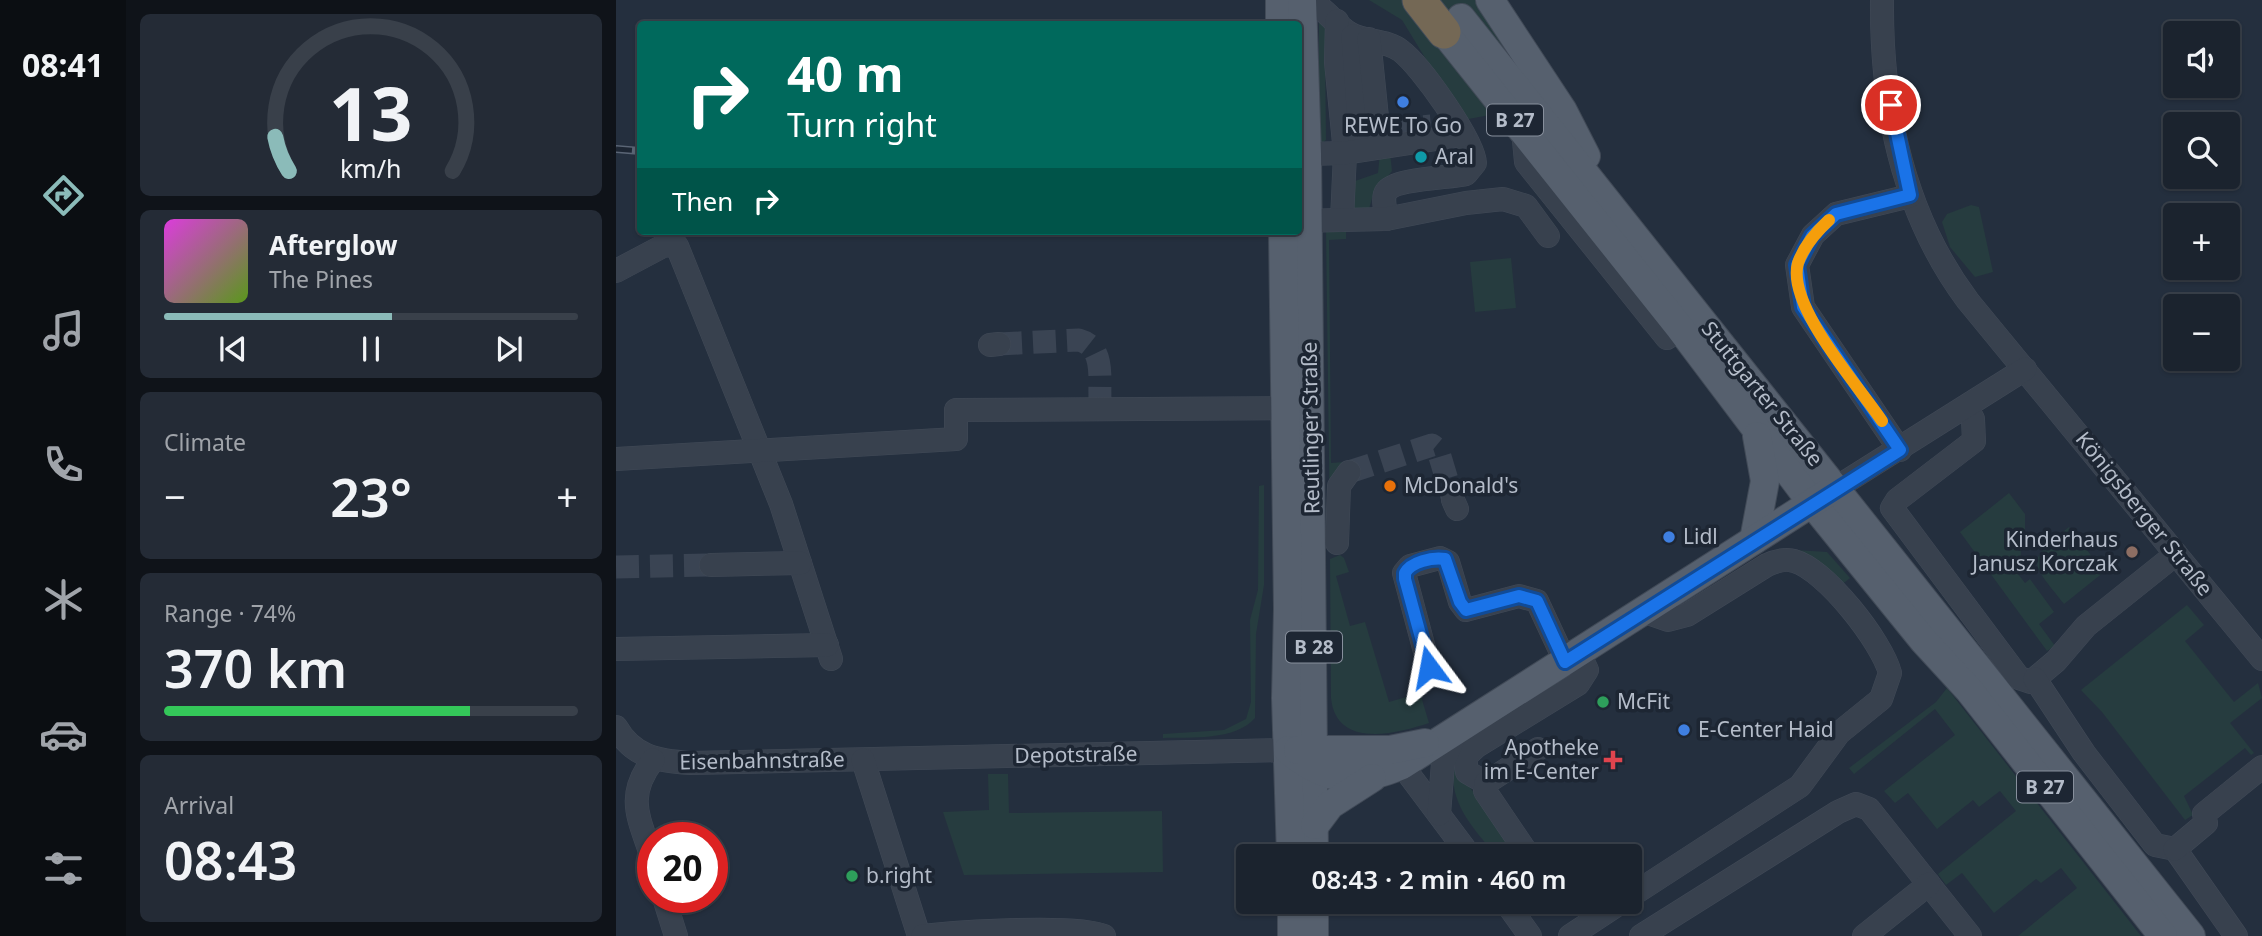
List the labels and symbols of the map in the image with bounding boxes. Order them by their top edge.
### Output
pin [1861,75,1921,135]
marker: REWE To Go [1395,94,1411,110]
road number: B 27 [1487,104,1543,136]
place label: REWE To Go [1344,111,1462,139]
place label: Aral [1435,142,1474,170]
marker: Aral [1413,149,1429,165]
street label: Stuttgarter Straße [1696,315,1830,472]
street label: Reutlinger Straße [1294,342,1326,514]
street label: Königsberger Straße [2070,426,2220,601]
place label: McDonald's [1404,471,1518,499]
marker: McDonald's [1382,478,1398,494]
place label: Lidl [1683,522,1718,550]
place label: Kinderhaus Janusz Korczak [1970,525,2119,577]
marker: Lidl [1661,529,1677,545]
marker: Kinderhaus Janusz Korczak [2124,544,2140,560]
position arrow [1392,630,1466,704]
road number: B 28 [1286,632,1342,662]
place label: McFit [1617,687,1670,715]
marker: McFit [1595,694,1611,710]
place label: E-Center Haid [1698,715,1834,743]
marker: E-Center Haid [1676,722,1692,738]
place label: Apotheke im E-Center [1484,733,1599,785]
street label: Depotstraße [1014,739,1138,769]
street label: Eisenbahnstraße [679,745,845,775]
marker: Apotheke im E-Center [1605,752,1621,768]
road number: B 27 [2017,772,2073,802]
speed limit sign: 20 [637,822,728,913]
place label: b.right [866,861,933,889]
marker: b.right [844,868,860,884]

